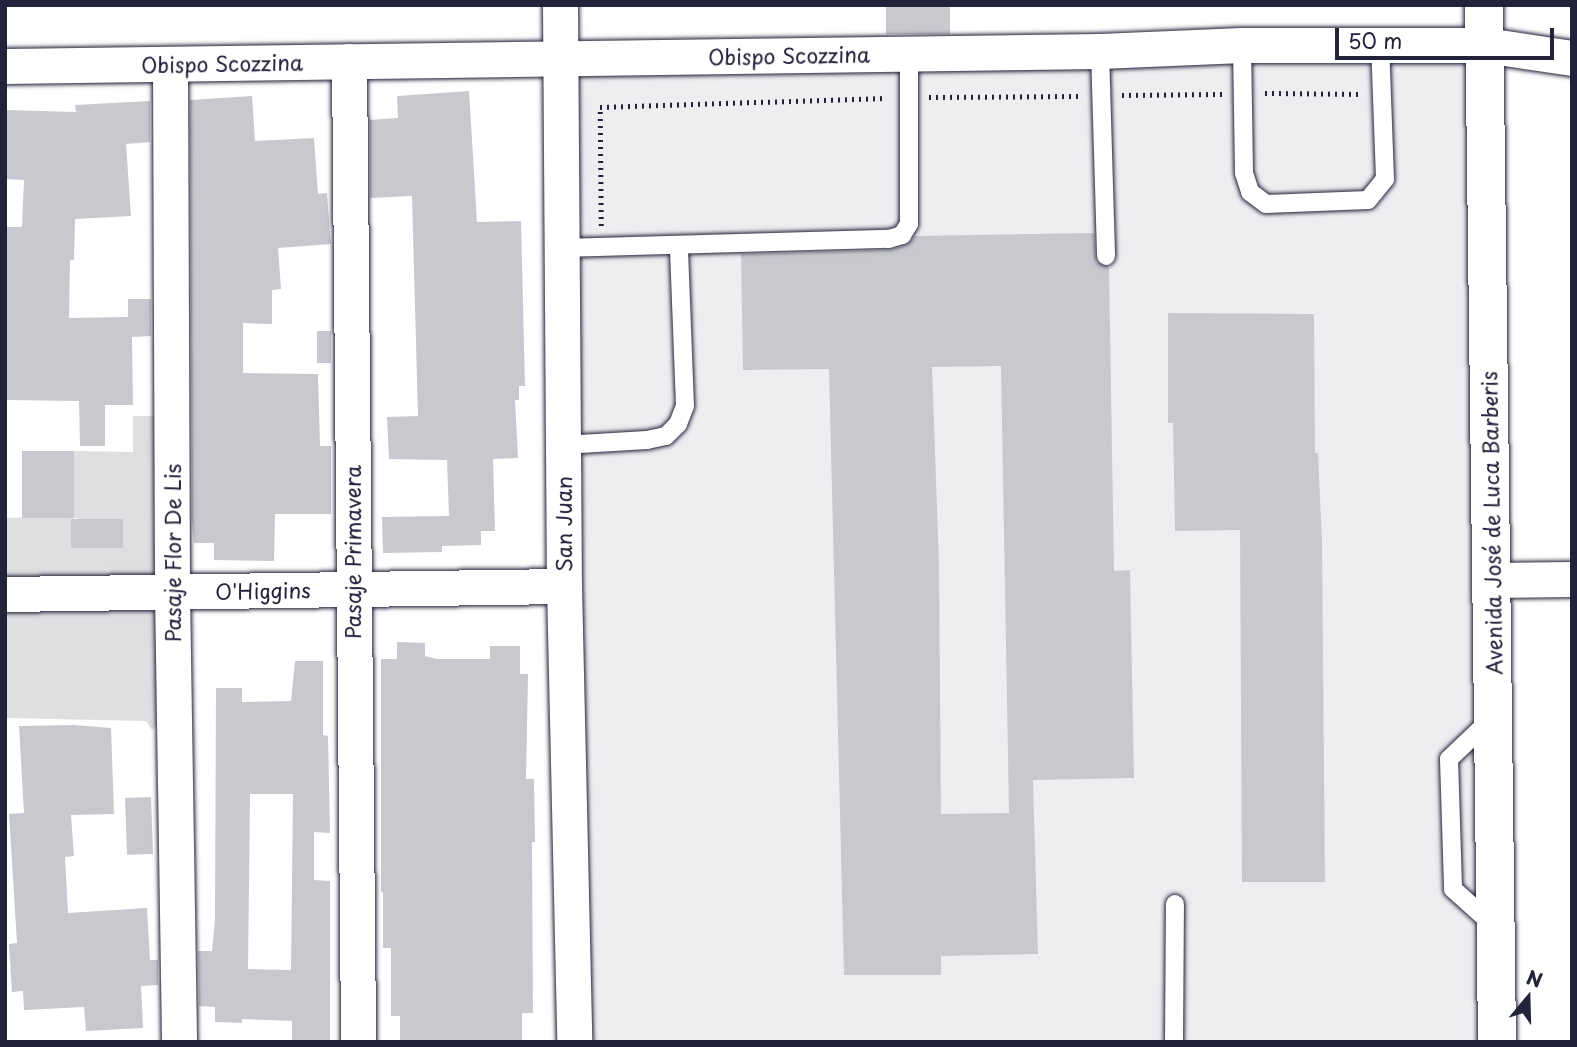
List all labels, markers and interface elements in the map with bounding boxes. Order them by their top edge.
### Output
scale bar [1339,14,1558,58]
text: 50 m [1348,24,1402,56]
street label: Obispo Scozzina [707,41,871,69]
street label: Obispo Scozzina [140,49,304,77]
street label: Avenida José de Luca Barberis [1476,370,1506,676]
street label: Pasaje Flor De Lis [159,463,185,643]
street label: Pasaje Primavera [339,464,365,640]
street label: San Juan [550,476,576,572]
street label: O'Higgins [215,577,311,603]
text: N [1523,962,1547,994]
north arrow [1493,963,1563,1033]

